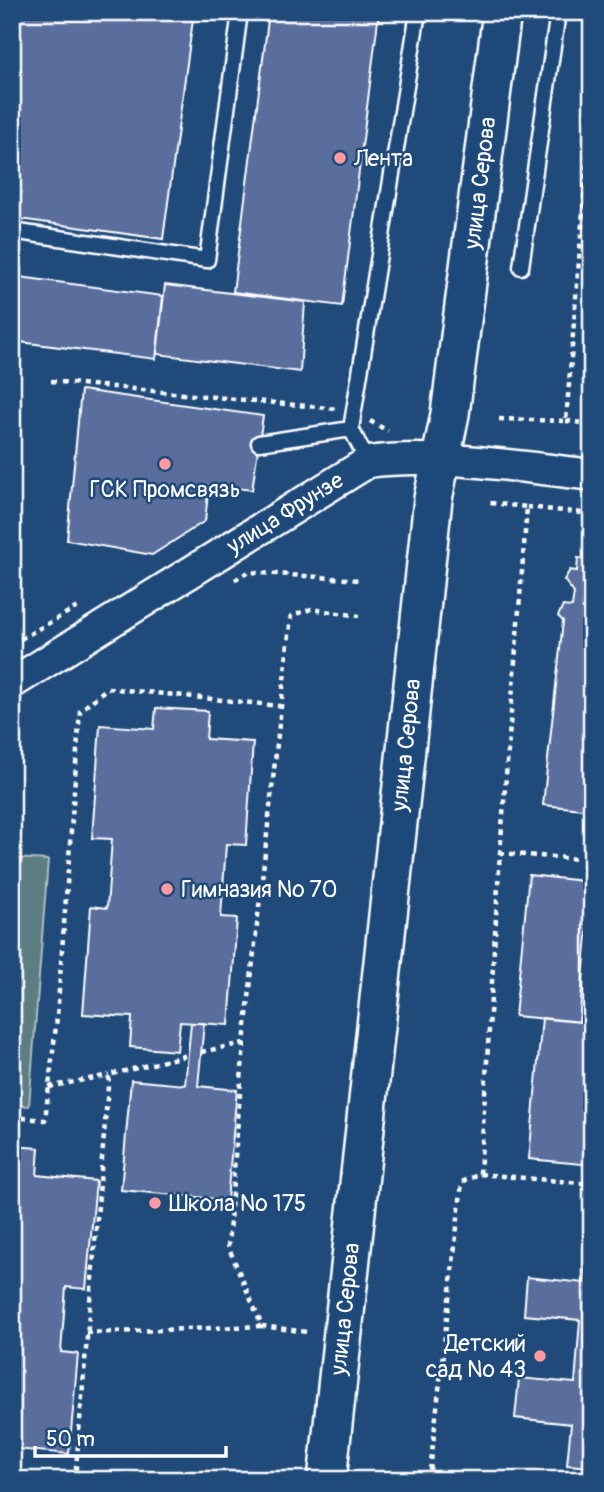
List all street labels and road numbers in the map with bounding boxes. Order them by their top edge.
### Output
street label: улица Серова [457,115,502,252]
street label: улица Фрунзе [220,465,349,561]
street label: улица Серова [385,677,427,814]
street label: улица Серова [324,1241,366,1378]

